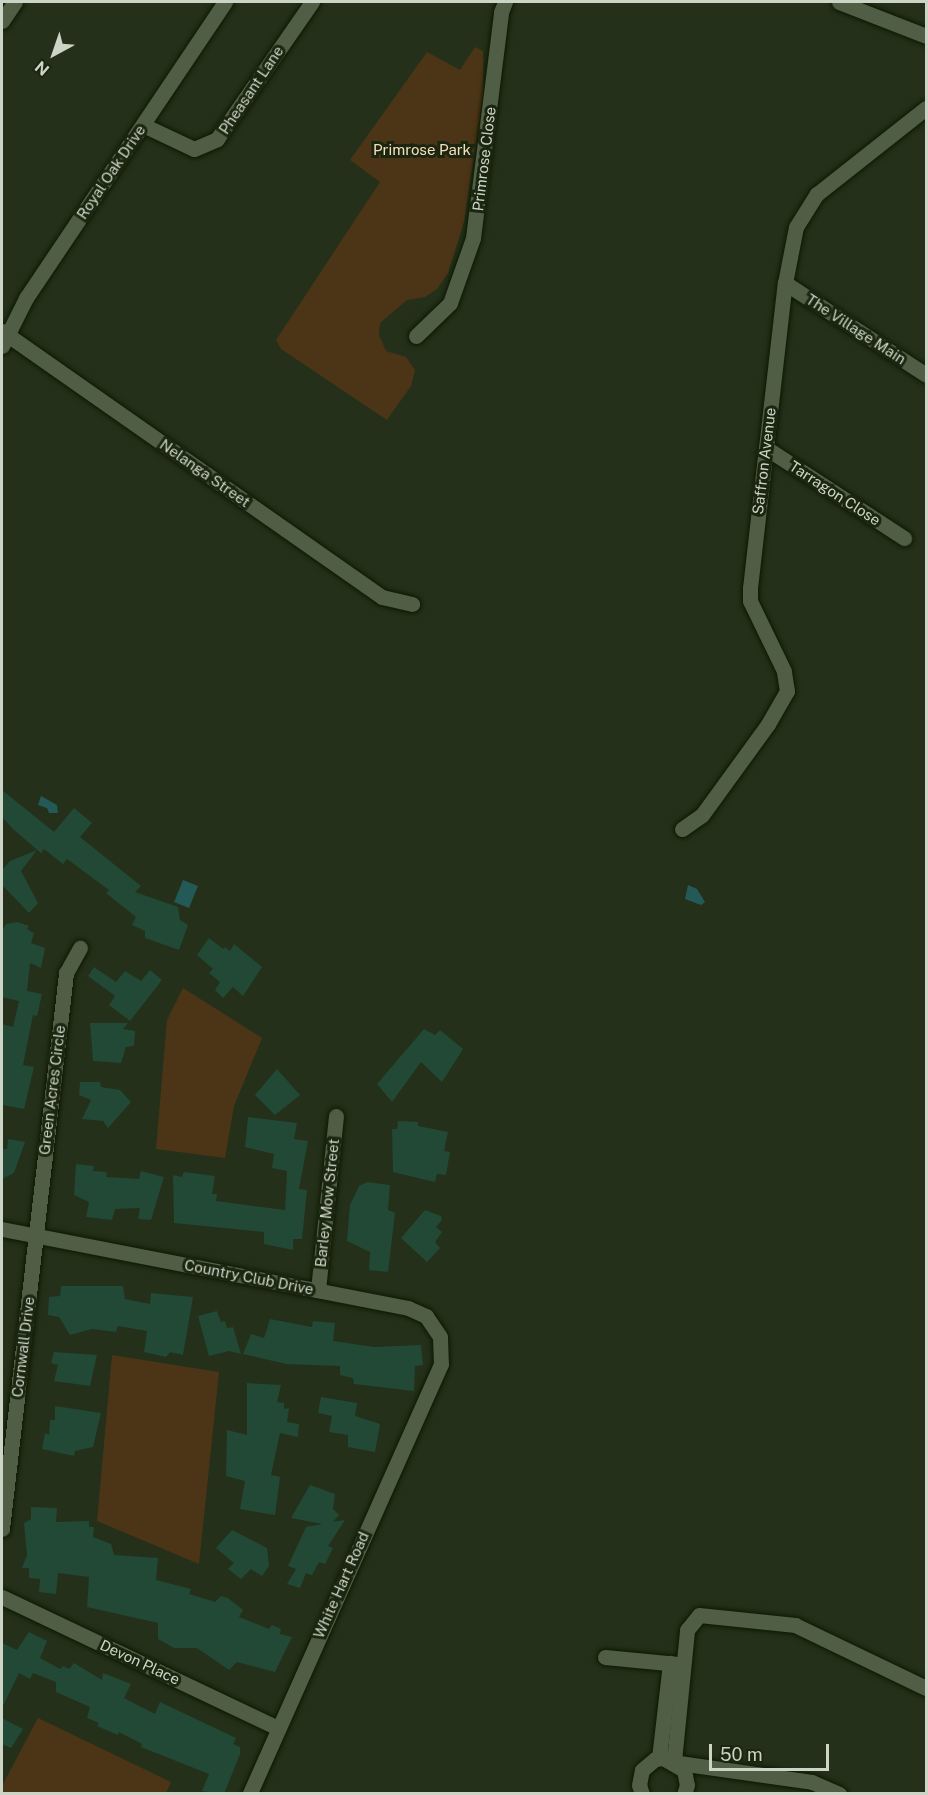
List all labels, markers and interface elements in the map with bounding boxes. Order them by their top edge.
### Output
north arrow [24,24,84,84]
street label: Pheasant Lane [215,43,287,137]
text: N [31,57,53,79]
street label: Primrose Close [469,106,499,212]
street label: Royal Oak Drive [73,121,149,223]
park label: Primrose Park [373,141,471,159]
street label: The Village Main [802,290,910,368]
street label: Saffron Avenue [749,407,779,515]
street label: Nelanga Street [156,435,254,511]
street label: Tarragon Close [786,457,884,529]
street label: Green Acres Circle [35,1024,69,1156]
street label: Barley Mow Street [311,1138,343,1268]
street label: Country Club Drive [183,1256,315,1298]
street label: Cornwall Drive [8,1296,38,1398]
street label: White Hart Road [309,1529,373,1641]
street label: Devon Place [97,1636,183,1688]
scale bar [712,1732,832,1770]
text: 50 m [720,1744,763,1765]

